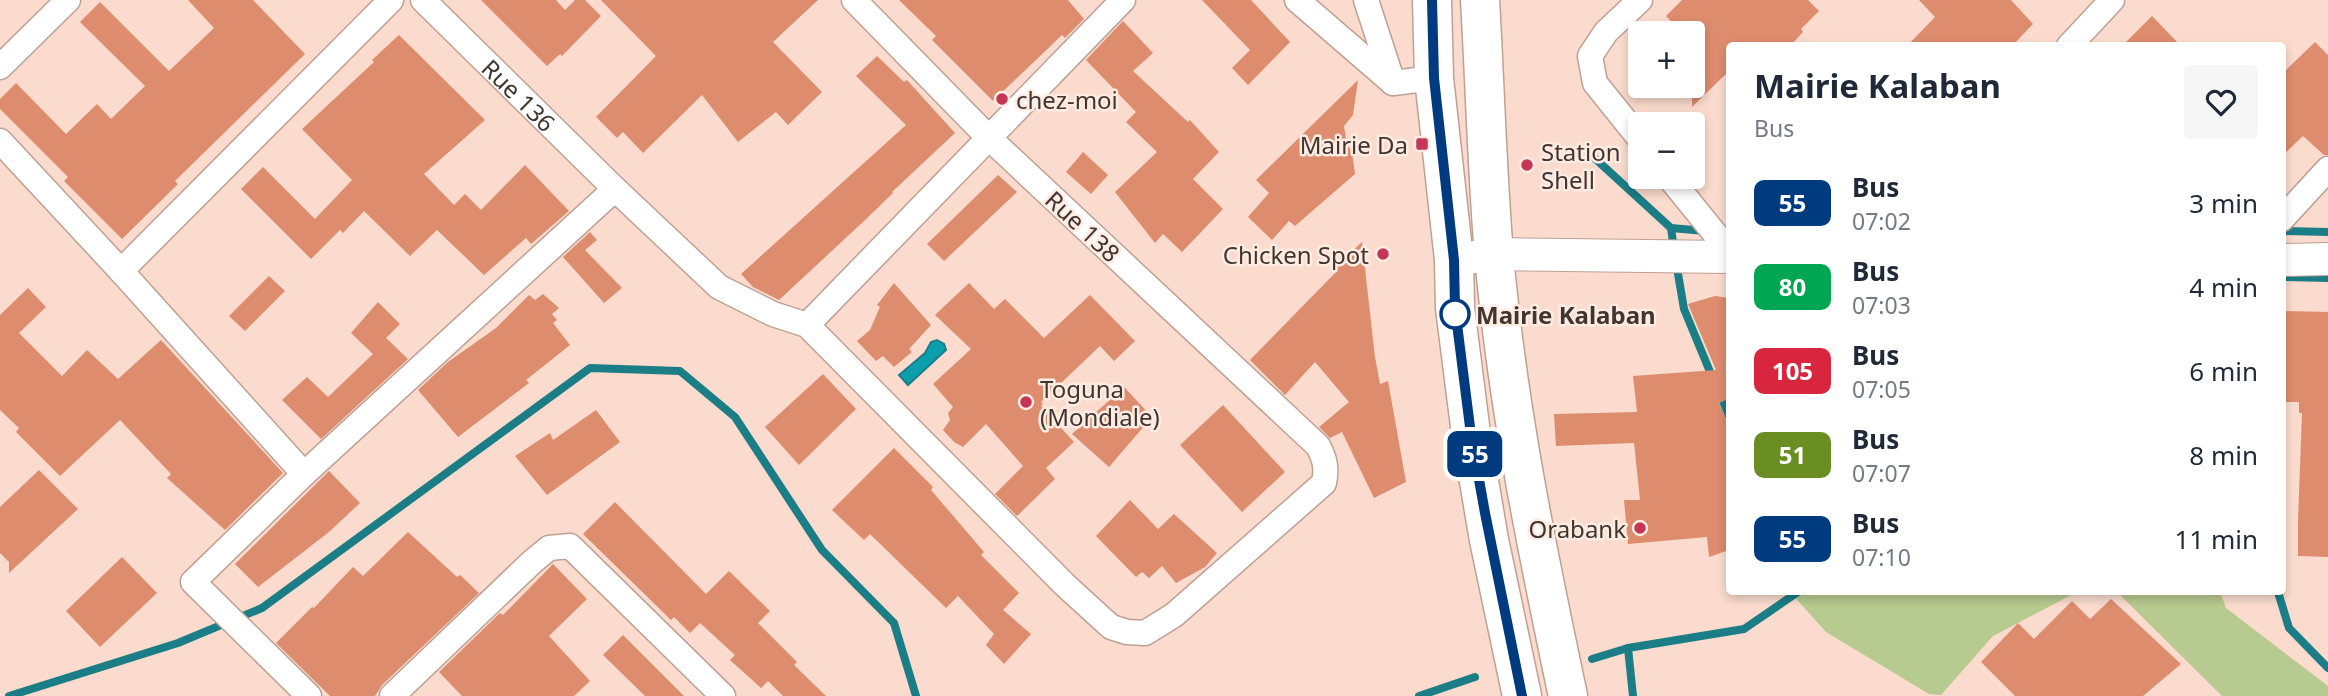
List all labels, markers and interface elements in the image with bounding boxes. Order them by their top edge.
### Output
map controls [1628,21,1705,189]
button: + [1628,21,1705,98]
street label: Rue 136 [475,51,563,138]
text: Mairie Kalaban [1754,63,2001,108]
button: heart [2184,65,2258,139]
place label: chez-moi [1016,83,1118,116]
marker: chez-moi [994,91,1010,107]
button: − [1628,112,1705,189]
text: Bus [1754,112,1794,144]
place label: Mairie Da [1300,128,1408,161]
place label: Station Shell [1541,135,1621,196]
marker: Mairie Da [1414,136,1430,152]
marker: Station Shell [1519,157,1535,173]
text: Bus [1852,169,1899,205]
street label: Rue 138 [1039,183,1127,269]
text: 3 min [2189,185,2258,221]
text: 55 [1779,186,1806,219]
text: 07:02 [1852,205,1911,237]
place label: Chicken Spot [1223,238,1369,271]
marker: Chicken Spot [1375,246,1391,262]
text: Bus [1852,253,1899,289]
text: 4 min [2189,269,2258,305]
text: 80 [1779,270,1806,303]
text: 07:03 [1852,289,1911,321]
place label: Mairie Kalaban [1476,298,1656,331]
marker: Mairie Kalaban [1440,299,1470,329]
text: Bus [1852,337,1899,373]
text: 6 min [2189,353,2258,389]
text: 105 [1772,354,1813,387]
place label: Toguna (Mondiale) [1040,372,1160,433]
text: 07:05 [1852,373,1911,405]
marker: Toguna (Mondiale) [1018,394,1034,410]
text: Bus [1852,421,1899,457]
line badge: 55 [1444,431,1506,477]
text: 55 [1461,437,1489,470]
text: 8 min [2189,437,2258,473]
text: 51 [1779,438,1806,471]
text: 07:07 [1852,457,1911,489]
text: Bus [1852,505,1899,541]
place label: Orabank [1528,512,1626,545]
marker: Orabank [1632,520,1648,536]
text: 11 min [2174,521,2258,557]
text: 55 [1779,522,1806,555]
text: 07:10 [1852,541,1911,573]

